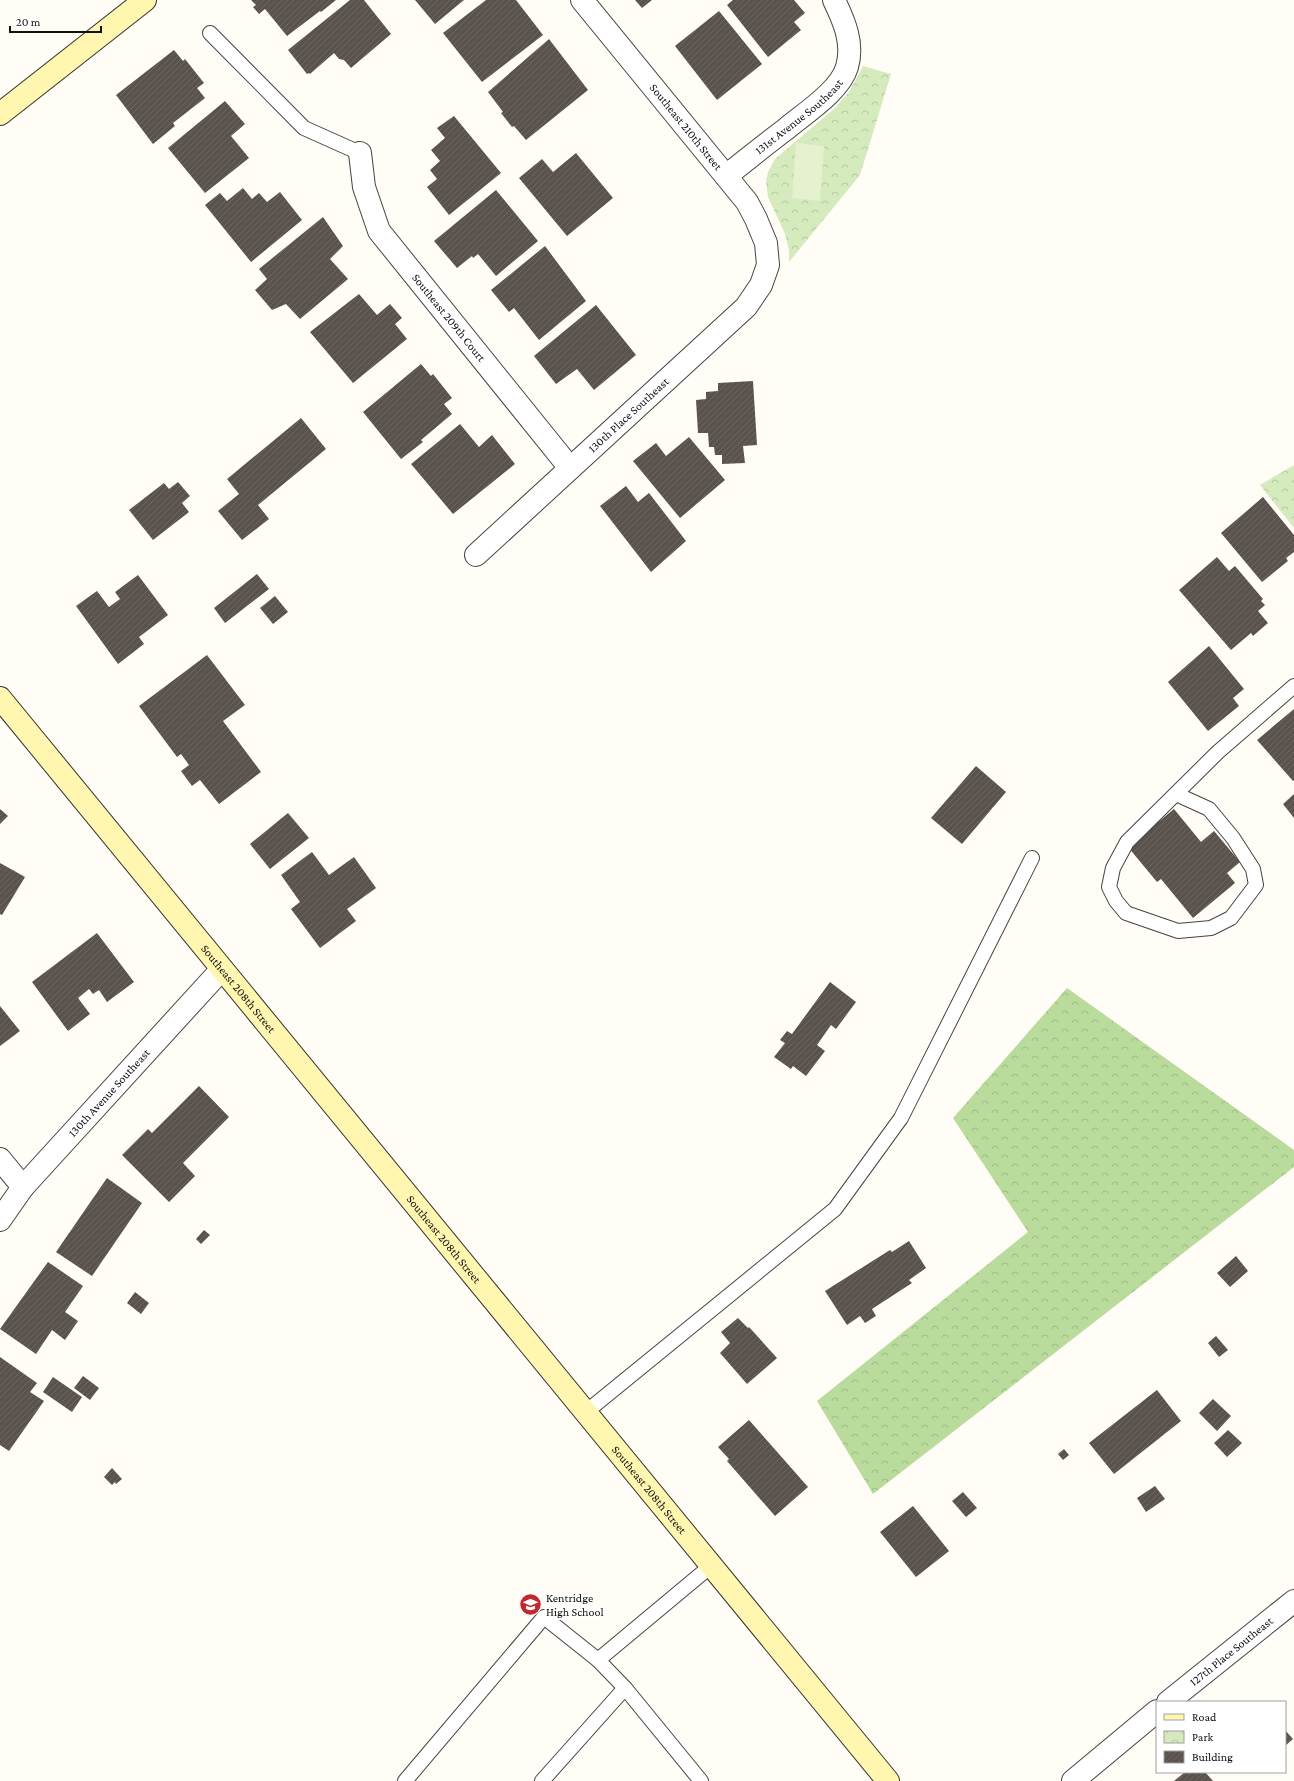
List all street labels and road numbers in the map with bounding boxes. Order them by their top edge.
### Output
street label: 131st Avenue Southeast [752,76,846,157]
street label: Southeast 210th Street [647,81,726,174]
street label: Southeast 209th Court [409,271,489,365]
street label: 130th Place Southeast [585,374,672,455]
street label: Southeast 208th Street [198,942,279,1036]
street label: 130th Avenue Southeast [65,1045,154,1140]
street label: Southeast 208th Street [404,1192,485,1287]
street label: Southeast 208th Street [609,1443,690,1538]
street label: 127th Place Southeast [1187,1613,1276,1689]

